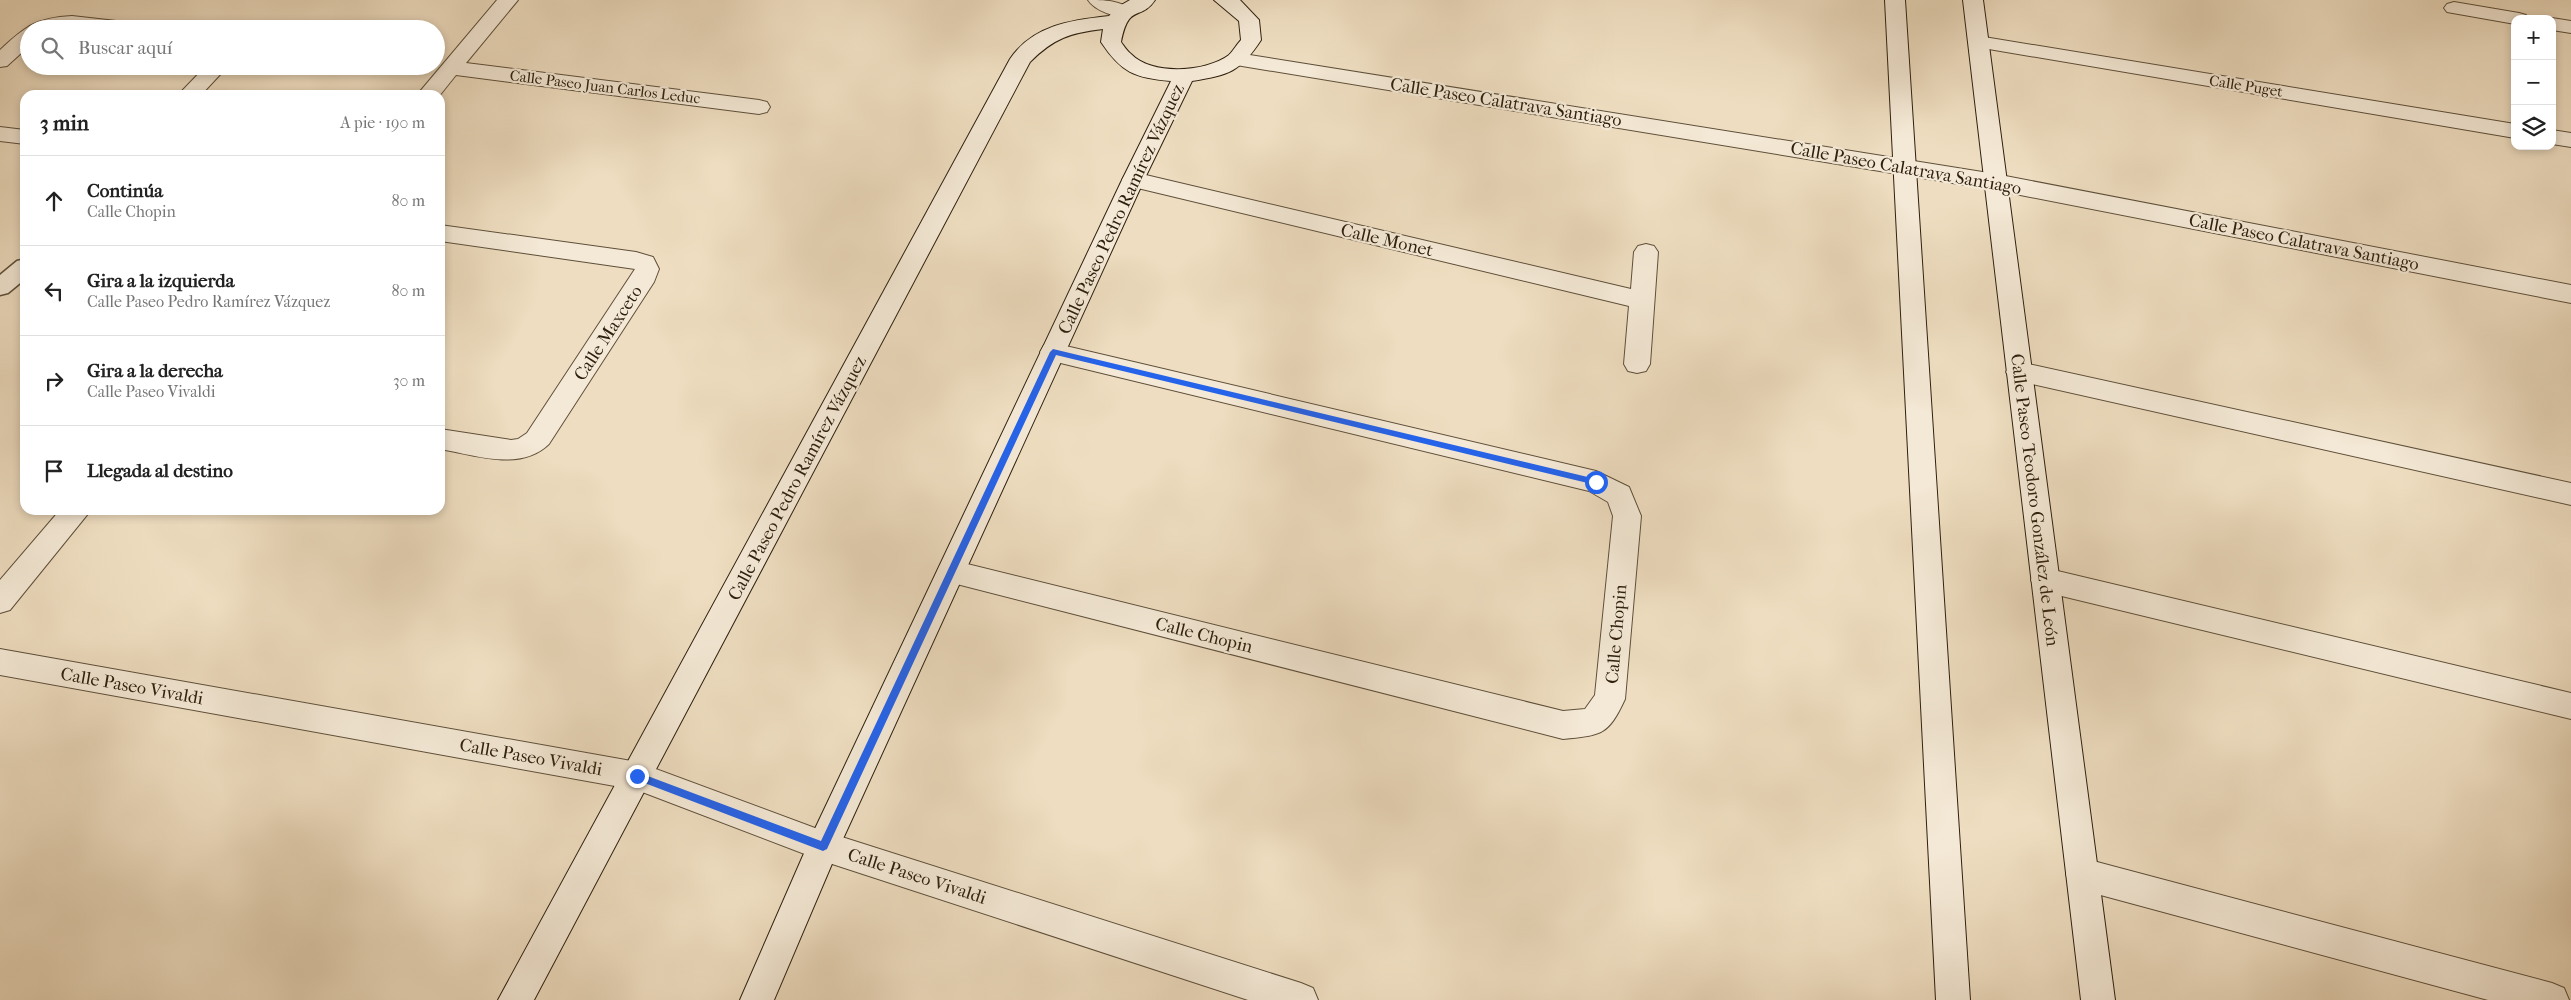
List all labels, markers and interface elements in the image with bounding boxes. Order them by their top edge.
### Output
map controls [2511,15,2556,150]
button: + [2511,15,2556,60]
search box [20,20,445,75]
icon: search [38,34,66,62]
text: Buscar aquí [78,37,172,59]
button: − [2511,60,2556,105]
street label: Calle Paseo Juan Carlos Leduc [509,66,702,108]
street label: Calle Puget [2208,71,2285,101]
street label: Calle Paseo Calatrava Santiago [1389,74,1623,131]
street label: Calle Paseo Pedro Ramírez Vázquez [1054,81,1189,338]
button: layers [2511,105,2556,150]
text: 3 min [40,111,89,135]
text: A pie · 190 m [340,113,425,132]
street label: Calle Paseo Calatrava Santiago [1789,138,2023,199]
text: Continúa [87,180,163,202]
icon: ahead [40,187,68,215]
text: 80 m [391,191,425,210]
text: Calle Chopin [87,202,176,221]
street label: Calle Paseo Calatrava Santiago [2187,210,2421,275]
street label: Calle Monet [1339,220,1436,261]
text: Gira a la izquierda [87,270,234,292]
icon: left [40,277,68,305]
text: 80 m [391,281,425,300]
street label: Calle Maxceto [570,282,647,385]
text: Calle Paseo Pedro Ramírez Vázquez [87,292,330,311]
street label: Calle Paseo Pedro Ramírez Vázquez [724,352,871,604]
street label: Calle Paseo Teodoro González de León [2006,353,2063,648]
text: Gira a la derecha [87,360,223,382]
icon: right [40,367,68,395]
text: 30 m [393,371,425,390]
text: Calle Paseo Vivaldi [87,382,215,401]
icon: arrive [40,457,68,485]
text: Llegada al destino [87,460,233,482]
route start [1585,471,1608,494]
street label: Calle Chopin [1602,583,1631,685]
street label: Calle Chopin [1153,613,1255,658]
street label: Calle Paseo Vivaldi [59,664,206,709]
street label: Calle Paseo Vivaldi [458,735,605,780]
route end [626,765,649,788]
street label: Calle Paseo Vivaldi [845,844,989,909]

